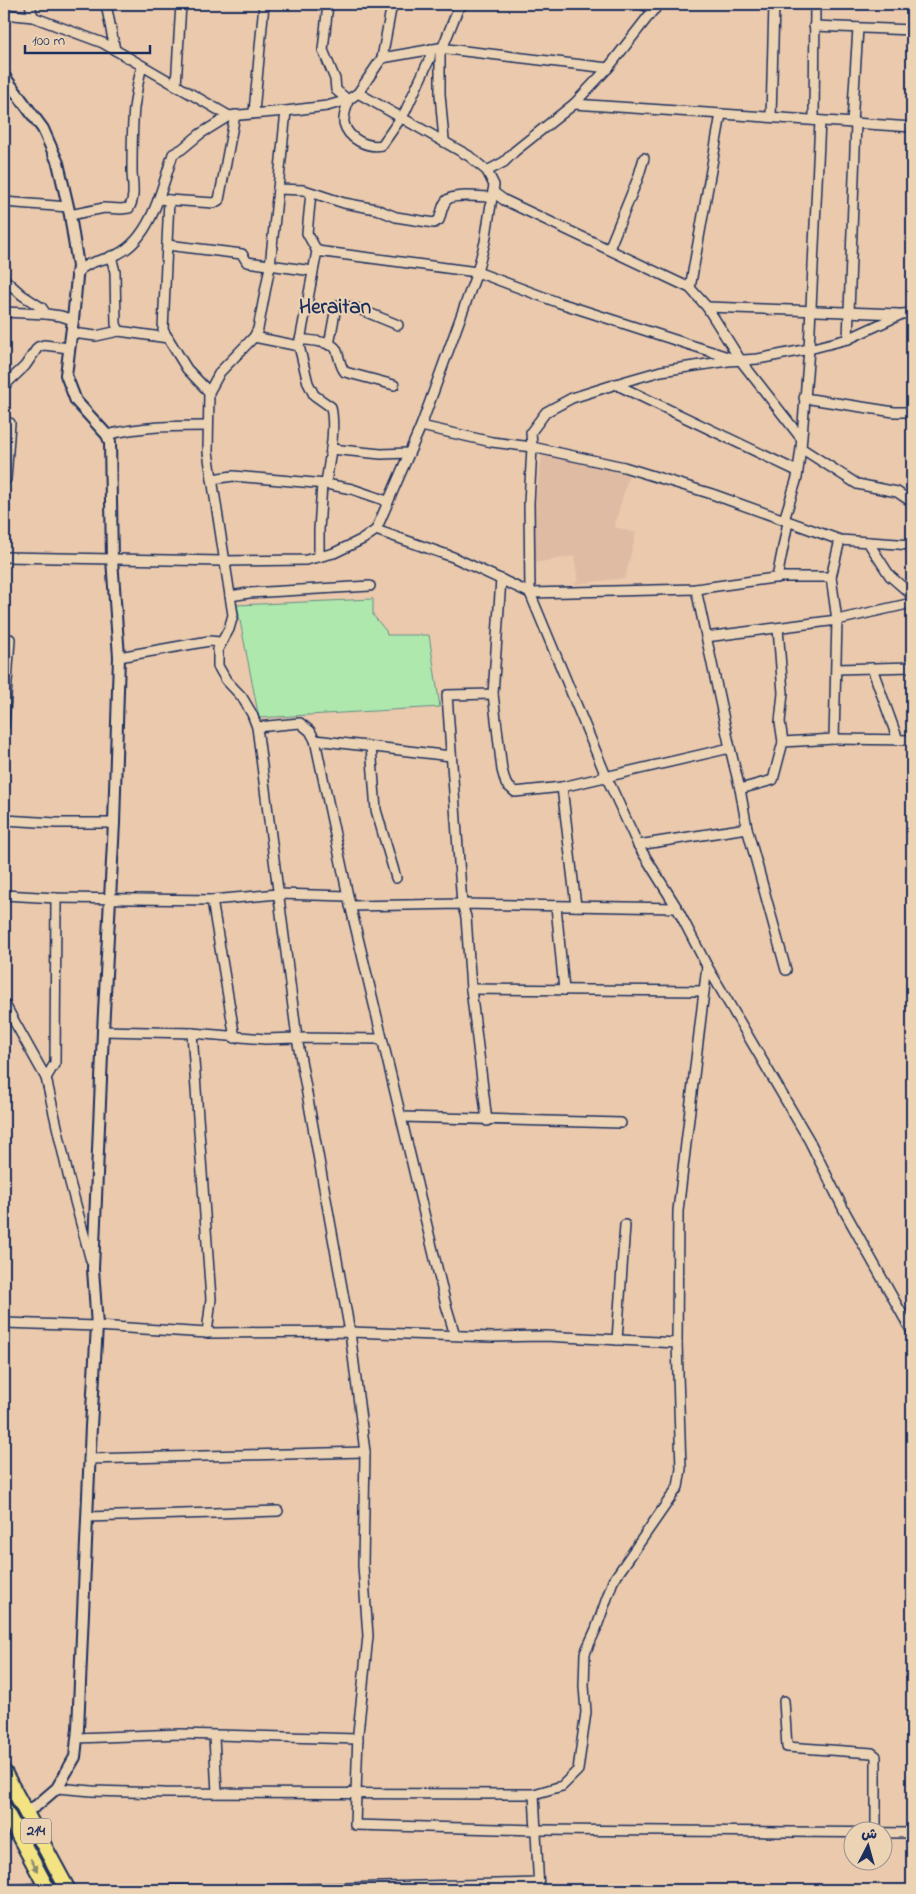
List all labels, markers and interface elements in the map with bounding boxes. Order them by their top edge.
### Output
scale bar [25,22,150,54]
text: 100 m [32,30,65,52]
district label: Heraitan [299,293,371,323]
road number: 214 [21,1818,51,1844]
north arrow [844,1822,894,1872]
text: ش [860,1823,878,1846]
one-way arrow [30,1858,39,1871]

